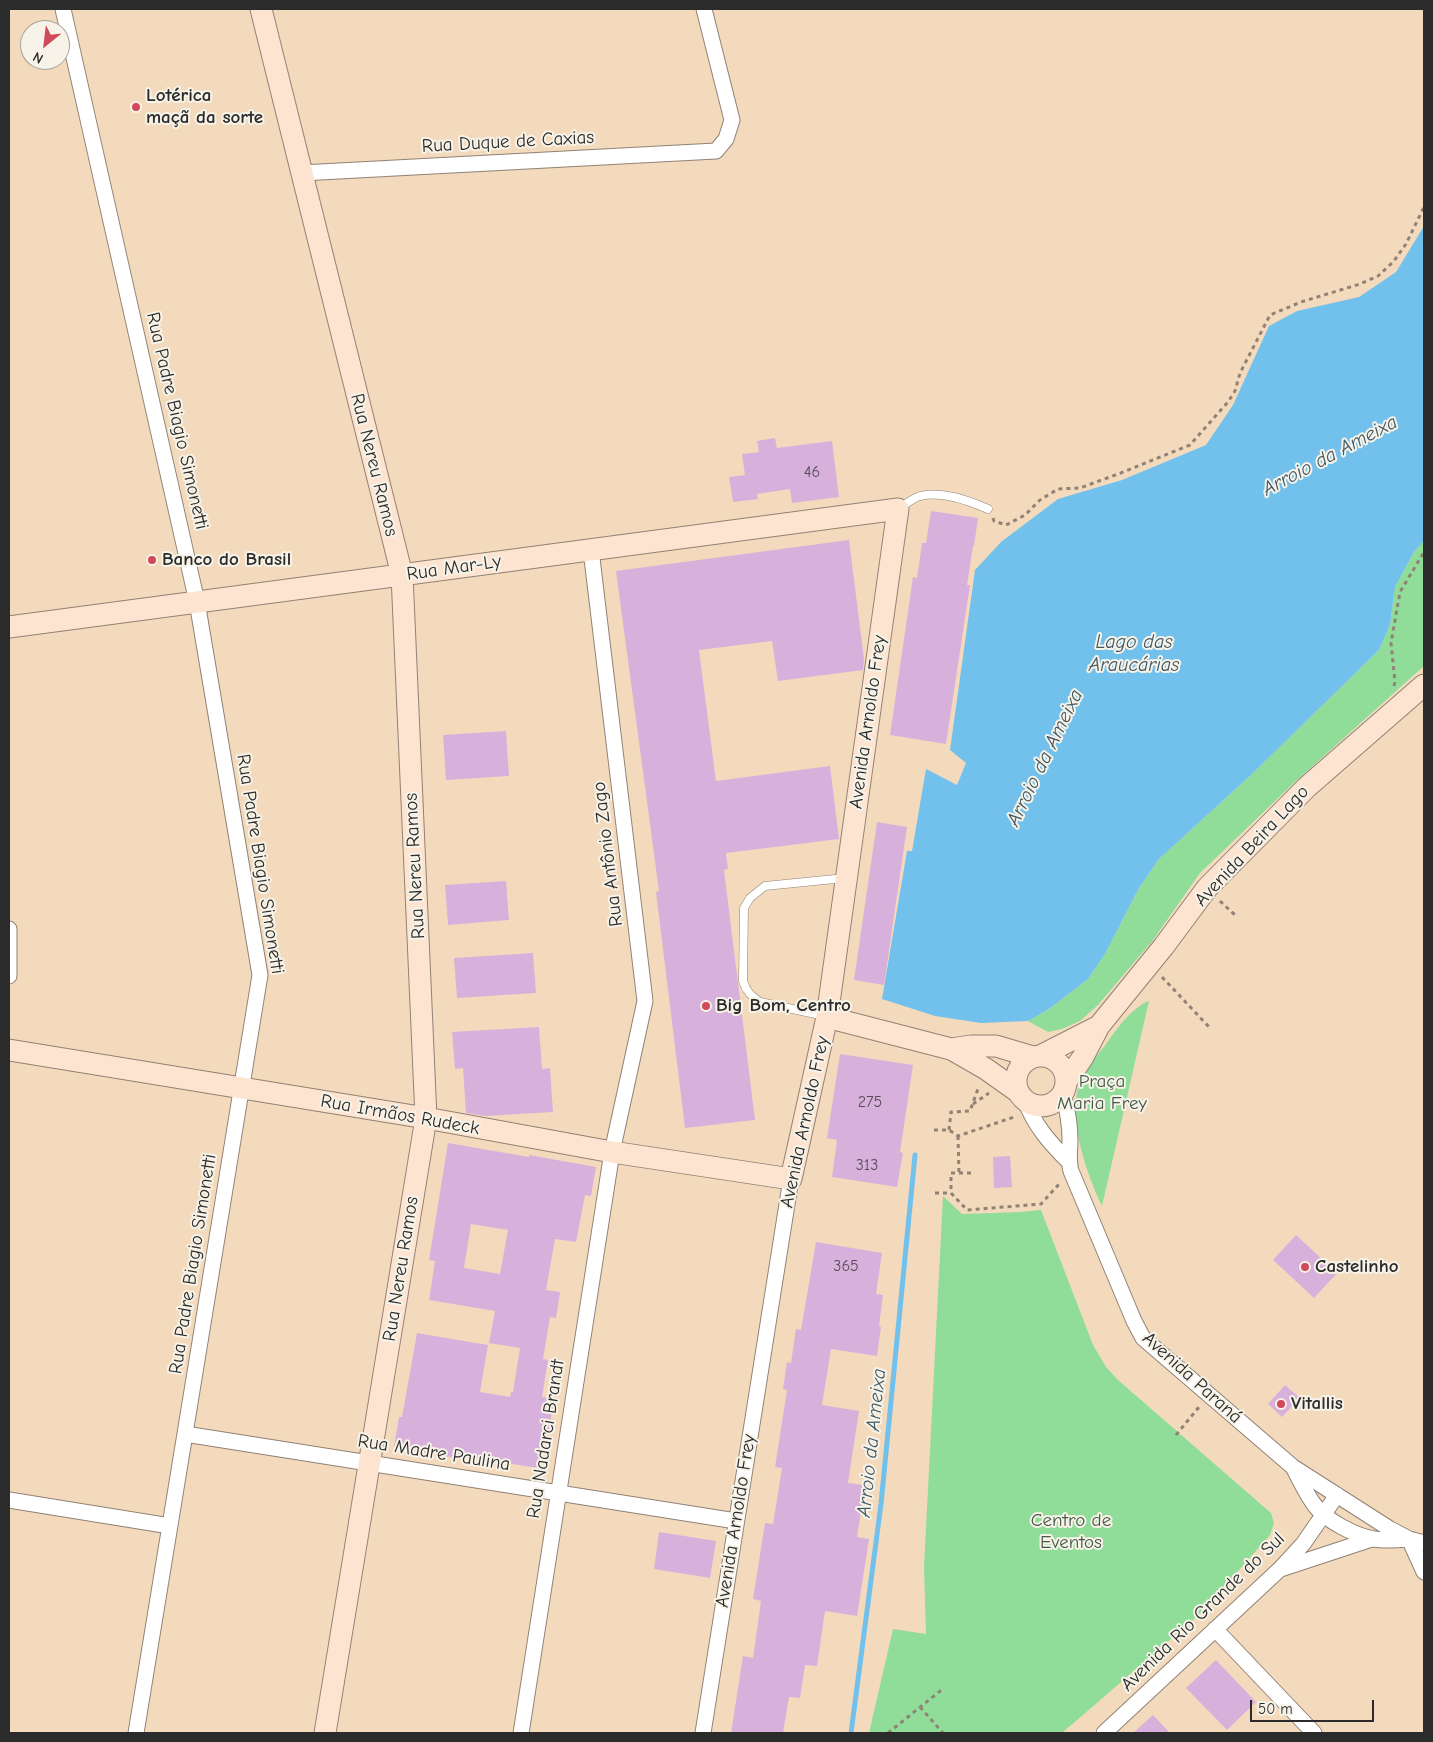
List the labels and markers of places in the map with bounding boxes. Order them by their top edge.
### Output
place label: Lotérica maçã da sorte [146,85,263,129]
marker: Lotérica maçã da sorte [130,101,142,113]
place label: Banco do Brasil [162,549,291,571]
marker: Banco do Brasil [146,554,158,566]
place label: Big Bom, Centro [716,995,851,1017]
marker: Big Bom, Centro [700,1000,712,1012]
place label: Castelinho [1315,1256,1399,1278]
marker: Castelinho [1299,1261,1311,1273]
place label: Vitallis [1291,1393,1343,1415]
marker: Vitallis [1275,1398,1287,1410]

